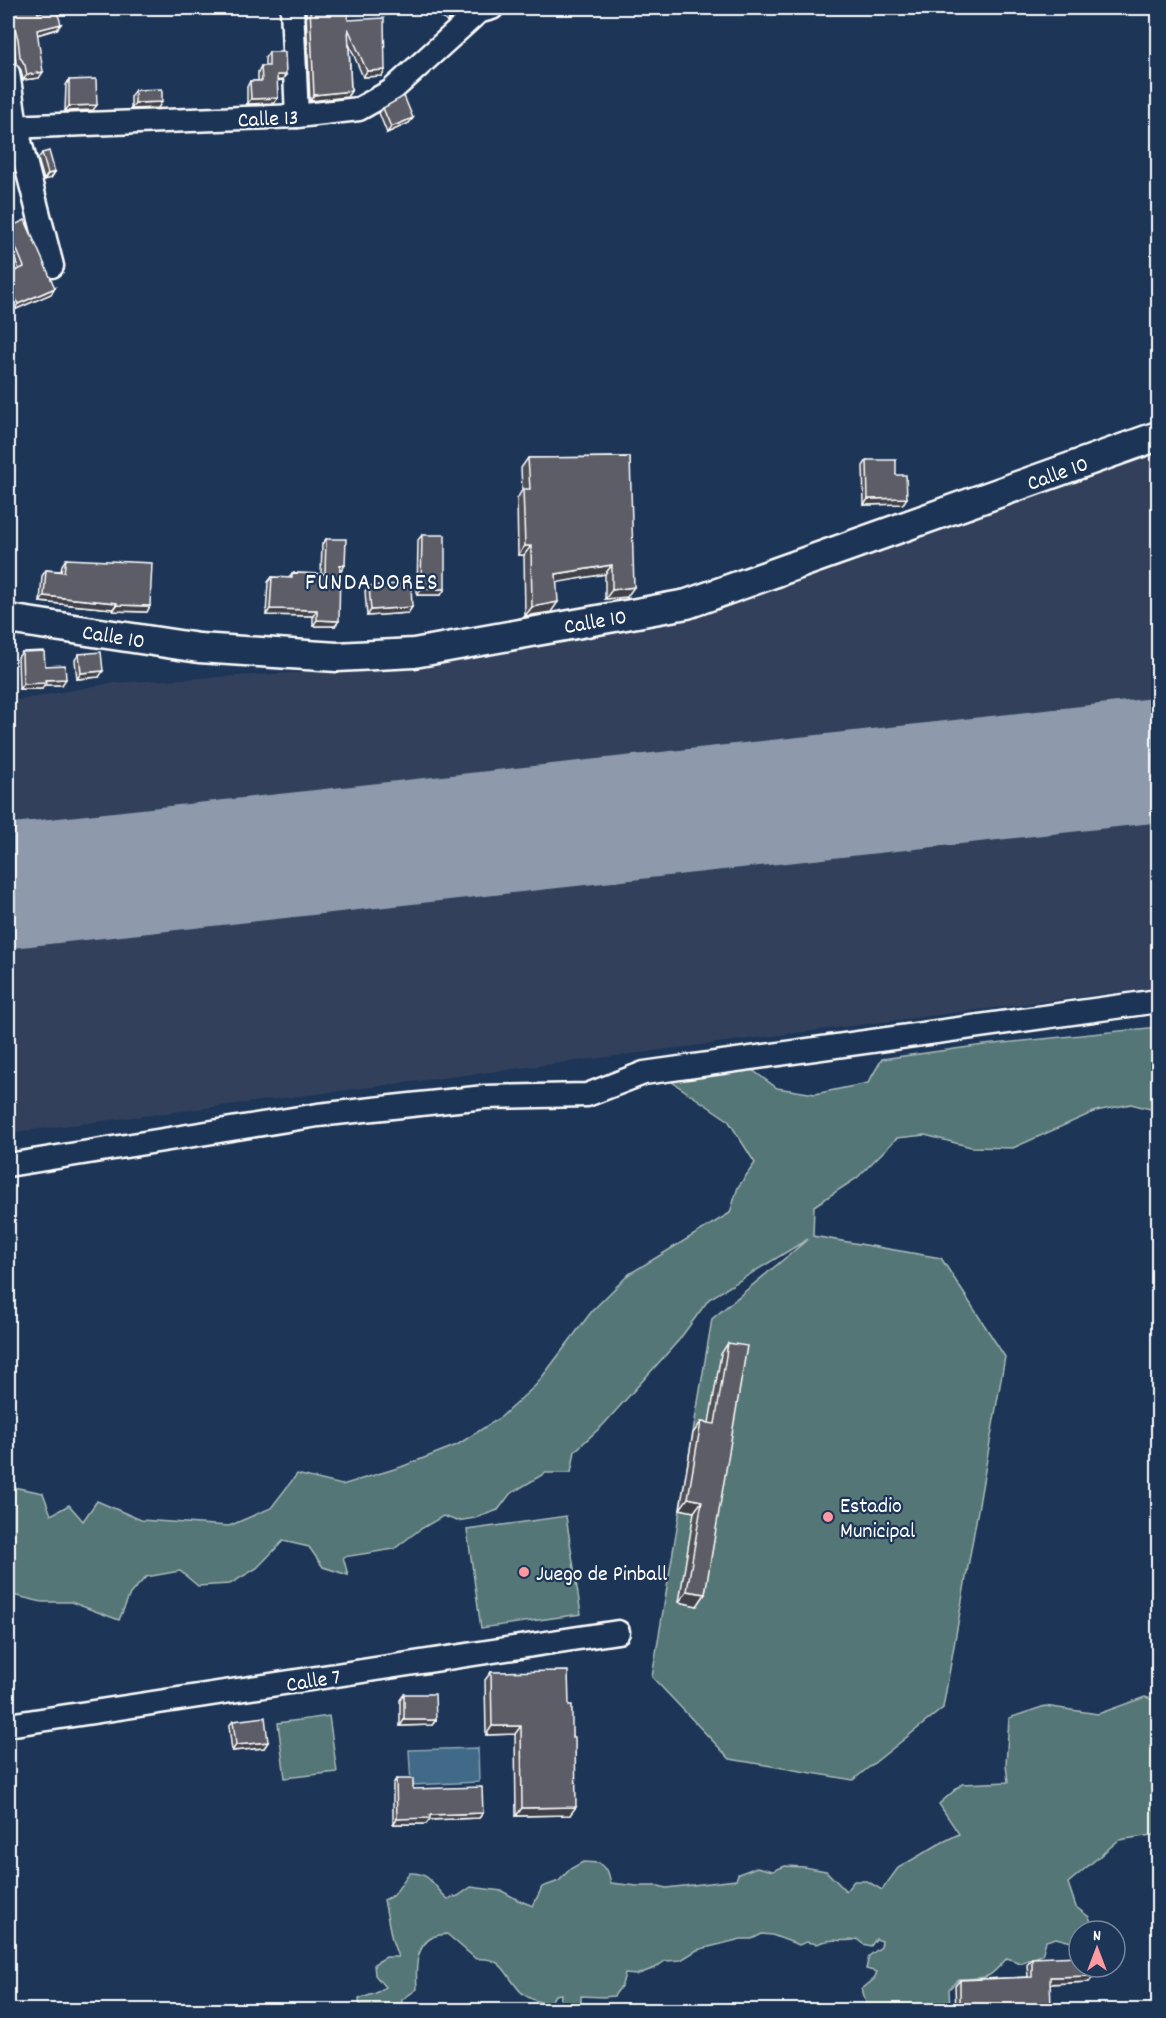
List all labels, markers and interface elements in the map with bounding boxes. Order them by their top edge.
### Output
street label: Calle 13 [237,103,299,138]
street label: Calle 10 [1023,450,1093,501]
district label: FUNDADORES [305,567,439,601]
street label: Calle 10 [562,603,629,644]
street label: Calle 10 [80,618,147,659]
place label: Estadio Municipal [840,1492,915,1548]
marker: Estadio Municipal [821,1510,835,1524]
place label: Juego de Pinball [536,1560,667,1591]
marker: Juego de Pinball [517,1565,531,1579]
street label: Calle 7 [284,1663,343,1702]
north arrow [1067,1919,1127,1979]
text: N [1093,1925,1101,1948]

